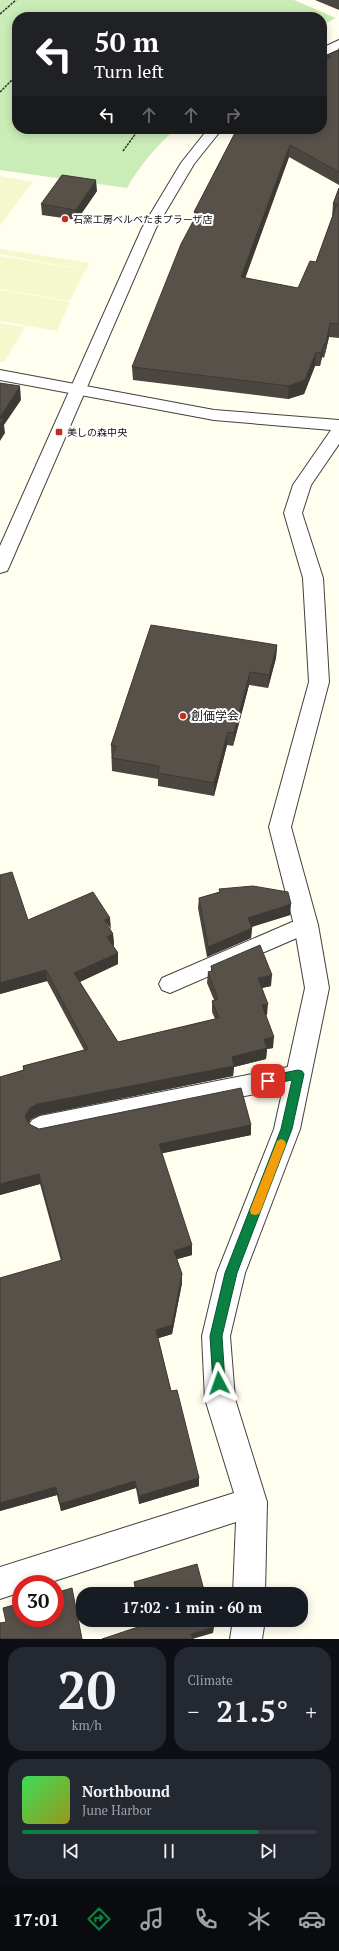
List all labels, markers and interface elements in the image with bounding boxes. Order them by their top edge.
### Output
text: 50 m [94,23,159,60]
icon: left [28,28,80,80]
text: Turn left [94,59,164,83]
icon: left [96,104,118,126]
icon: ahead [138,104,160,126]
icon: ahead [180,104,202,126]
icon: right [222,104,244,126]
place label: 石窯工房ベルベたまプラーザ店 [73,213,213,226]
marker: 石窯工房ベルベたまプラーザ店 [60,214,70,224]
place label: 美しの森中央 [67,426,128,439]
marker: 美しの森中央 [54,427,64,437]
place label: 創価学会 [191,708,239,723]
marker: 創価学会 [178,711,188,721]
pin [251,1064,285,1098]
icon: arrive [257,1070,279,1092]
position arrow [198,1362,240,1404]
speed limit sign: 30 [12,1575,64,1627]
text: 17:02 · 1 min · 60 m [122,1597,262,1617]
text: 20 [57,1655,116,1724]
text: Climate [188,1671,233,1689]
text: 21.5° [216,1691,288,1731]
text: − [188,1697,199,1726]
text: + [305,1697,317,1726]
text: km/h [72,1716,102,1734]
text: Northbound [82,1781,170,1801]
text: June Harbor [82,1801,152,1819]
icon: previous [60,1840,82,1862]
icon: pause [158,1840,180,1862]
icon: next [257,1840,279,1862]
icon: directions [85,1905,113,1933]
icon: music [138,1905,166,1933]
icon: phone [192,1905,220,1933]
icon: climate [245,1905,273,1933]
icon: car [298,1905,326,1933]
text: 17:01 [13,1907,60,1931]

